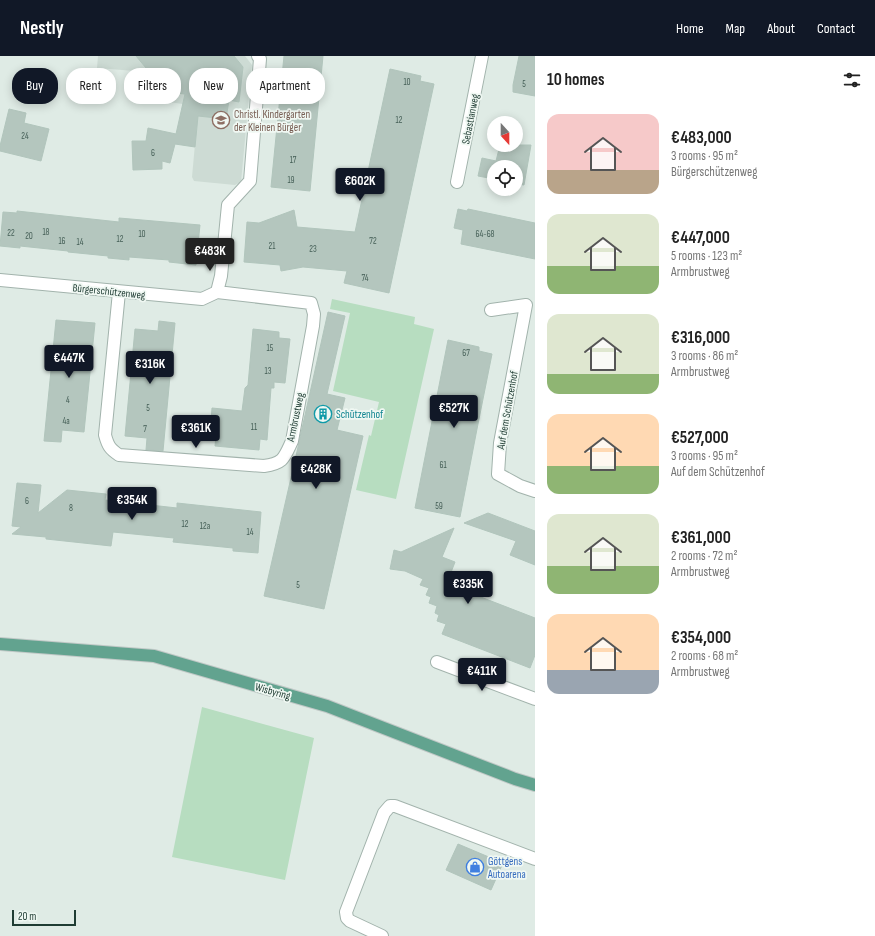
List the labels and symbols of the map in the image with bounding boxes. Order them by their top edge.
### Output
house number: 10 [403,77,411,88]
house number: 5 [522,79,526,90]
street label: Sebastianweg [459,92,482,145]
place label: Christl. Kindergarten der Kleinen Bürger [234,108,311,134]
school or university icon: Christl. Kindergarten der Kleinen Bürger [211,110,231,130]
house number: 12 [396,115,403,126]
north arrow [487,116,523,152]
house number: 24 [21,131,29,142]
house number: 6 [151,148,155,159]
house number: 17 [290,155,297,166]
pin: €602K [332,168,388,202]
house number: 19 [287,175,295,186]
house number: 18 [42,227,50,238]
house number: 22 [7,228,15,239]
house number: 10 [138,229,146,240]
house number: 64-68 [475,229,495,240]
house number: 20 [25,231,33,242]
house number: 12 [117,234,124,245]
house number: 16 [58,236,66,247]
house number: 72 [369,236,377,247]
house number: 14 [77,237,84,248]
pin: €483K [182,238,238,272]
house number: 21 [269,241,276,252]
house number: 23 [309,244,317,255]
house number: 74 [362,273,369,284]
street label: Bürgerschützenweg [72,281,147,302]
house number: 15 [267,343,274,354]
pin: €447K [41,345,97,379]
house number: 67 [462,348,470,359]
pin: €316K [122,351,178,385]
house number: 13 [265,366,272,377]
street label: Auf dem Schützenhof [494,369,521,451]
street label: Armbrustweg [284,391,307,444]
house number: 4 [66,395,70,406]
pin: €527K [426,395,482,429]
house number: 5 [146,403,150,414]
building icon: Schützenhof [313,404,333,424]
place label: Schützenhof [336,408,384,421]
pin: €361K [168,415,224,449]
house number: 4a [62,416,70,427]
house number: 11 [251,422,258,433]
house number: 7 [143,424,147,435]
pin: €428K [288,456,344,490]
house number: 61 [439,460,447,471]
pin: €354K [104,487,160,521]
house number: 6 [25,496,29,507]
house number: 59 [435,501,443,512]
house number: 8 [69,503,73,514]
house number: 12 [182,519,189,530]
house number: 12a [200,521,210,532]
house number: 14 [247,527,254,538]
pin: €335K [440,571,496,605]
house number: 5 [296,580,300,591]
pin: €411K [454,658,510,692]
street label: Wisbyring [254,680,293,703]
place label: Göttgens Autoarena [487,855,526,881]
shop icon: Göttgens Autoarena [465,857,485,877]
scale bar [12,908,76,927]

